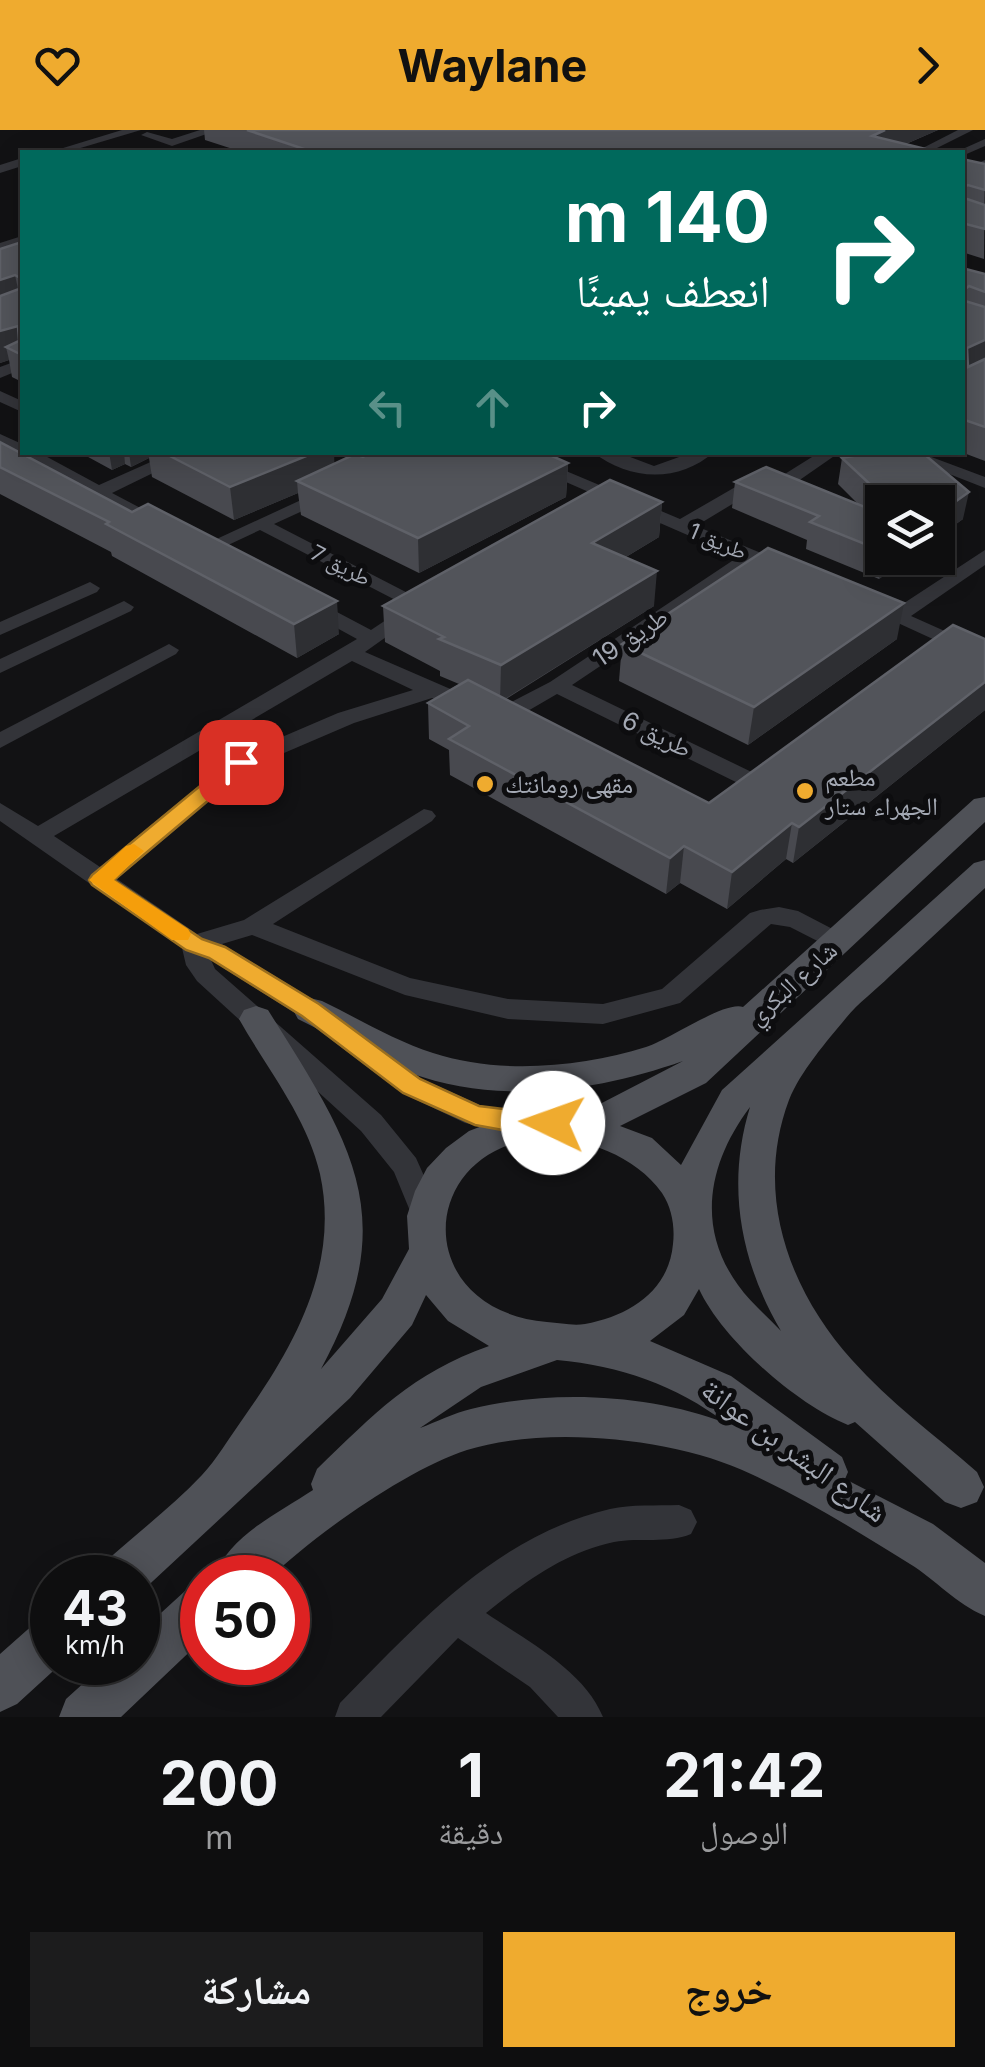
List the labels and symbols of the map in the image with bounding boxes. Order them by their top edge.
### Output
street label: طريق 1 [685,517,751,566]
street label: طريق 7 [306,539,375,592]
street label: طريق 19 [587,601,674,674]
street label: طريق 6 [617,704,697,765]
pin [199,720,284,805]
place label: مطعم الجهراء ستار [824,762,938,821]
place label: مقهى رومانتك [505,769,633,800]
marker: مقهى رومانتك [474,773,496,795]
marker: مطعم الجهراء ستار [794,780,816,802]
street label: شارع البكري [741,935,847,1035]
position arrow [501,1071,605,1175]
street label: شارع البشر بن عوانة [694,1371,894,1531]
speed limit sign: 50 [180,1555,310,1685]

